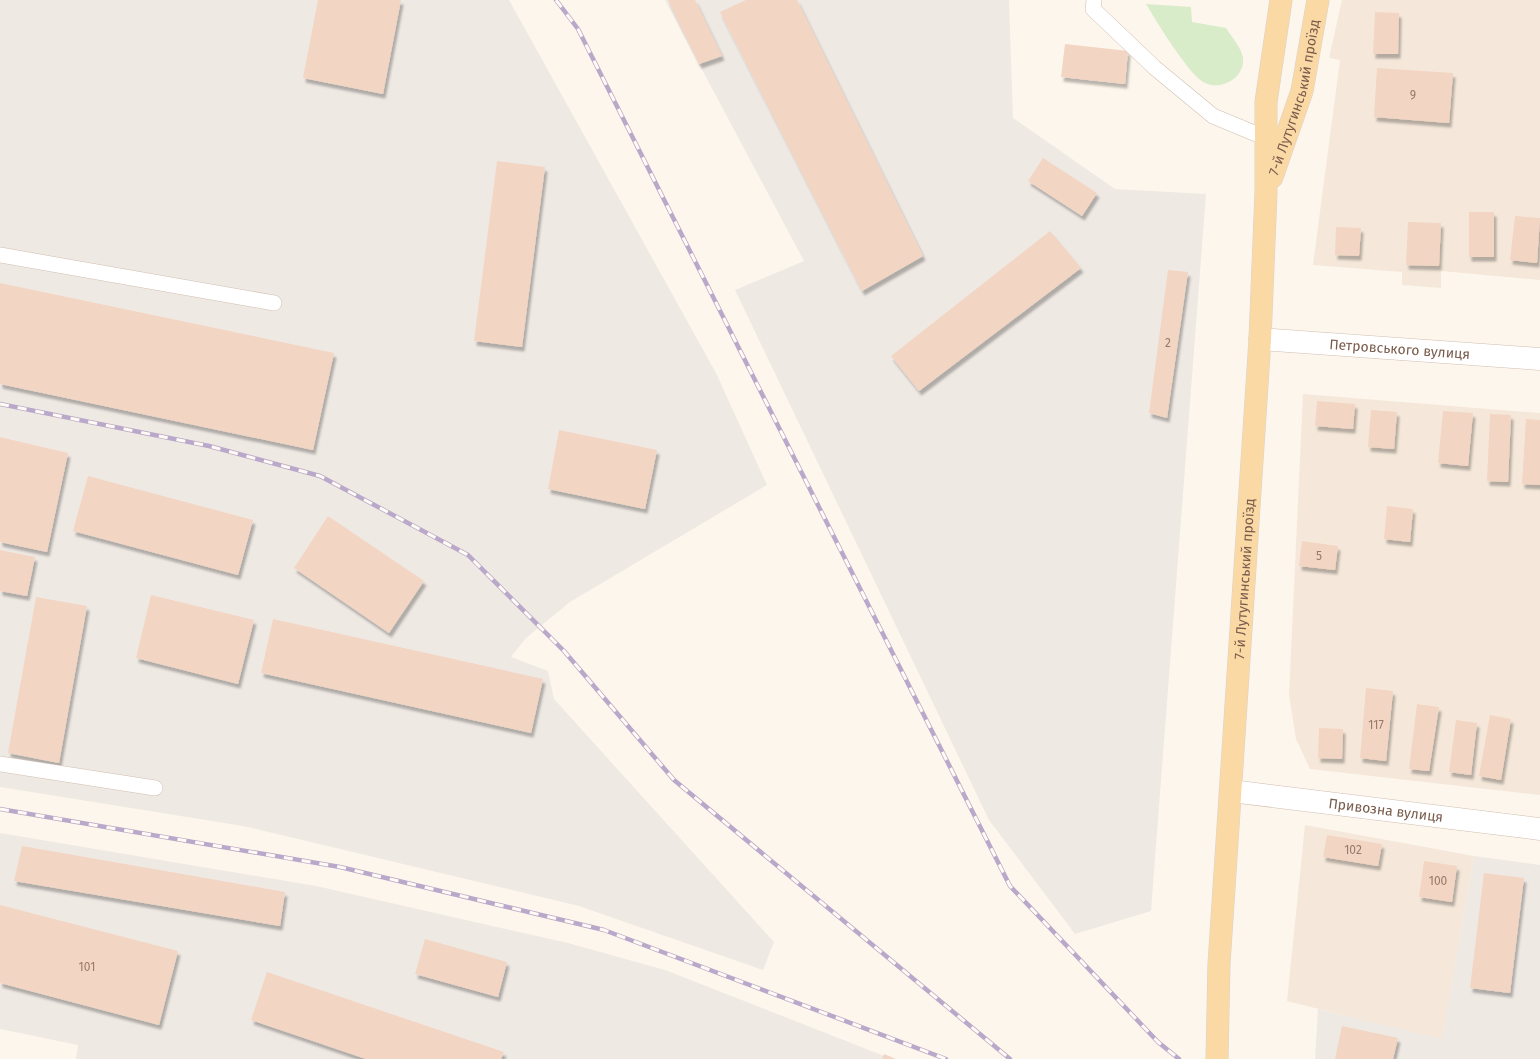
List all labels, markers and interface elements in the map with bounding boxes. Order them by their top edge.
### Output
street label: 7-й Лутугинський проїзд [1265,18,1323,178]
house number: 9 [1410,88,1416,102]
house number: 2 [1165,336,1171,350]
street label: Петровського вулиця [1329,336,1471,363]
street label: 7-й Лутугинський проїзд [1231,498,1259,660]
house number: 5 [1316,549,1322,563]
house number: 117 [1368,718,1384,732]
street label: Привозна вулиця [1327,795,1444,826]
house number: 102 [1344,843,1362,857]
house number: 100 [1429,874,1448,888]
house number: 101 [79,960,95,974]

